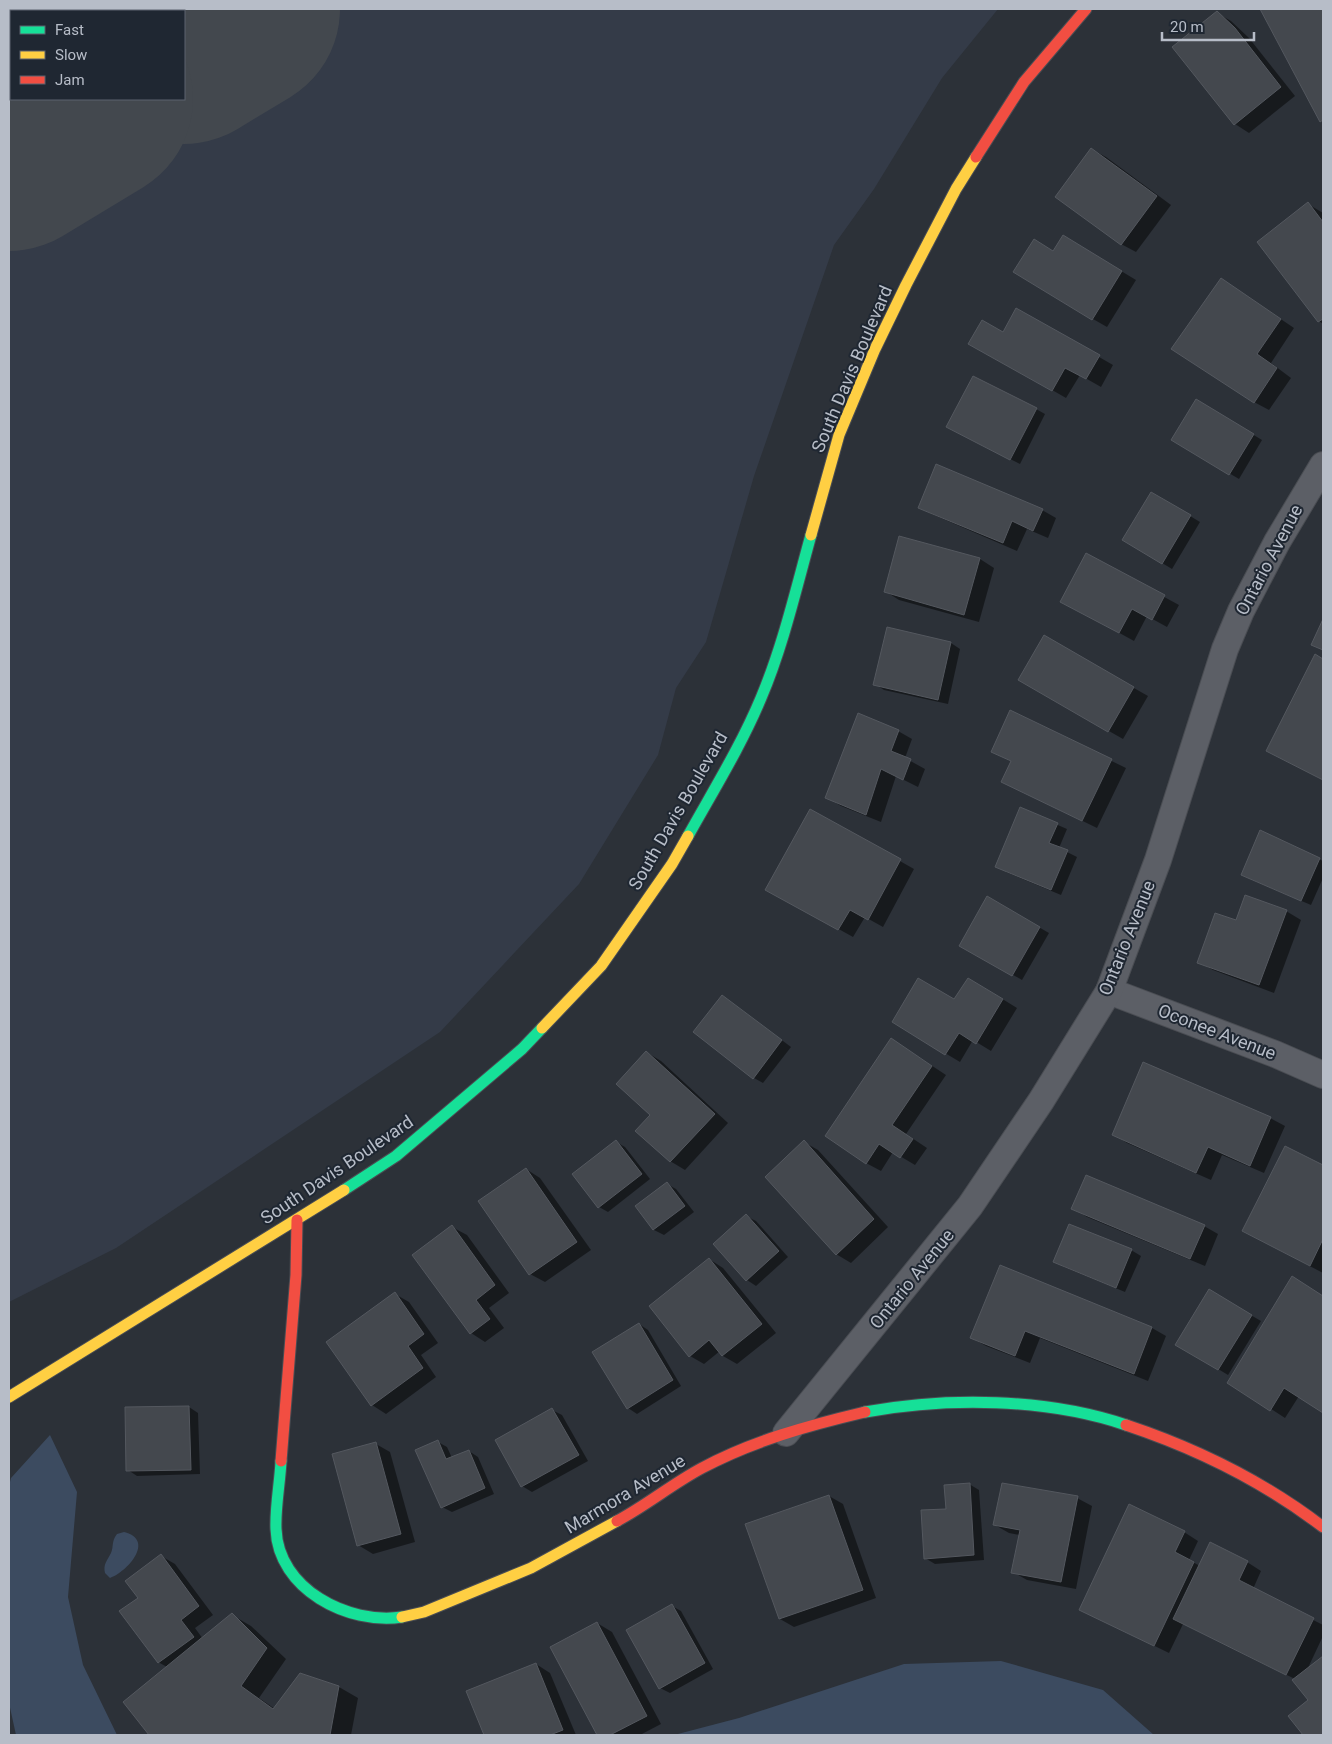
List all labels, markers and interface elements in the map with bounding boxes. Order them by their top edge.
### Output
legend [10,10,185,100]
scale bar [1162,10,1254,42]
text: 20 m [1170,18,1204,36]
text: Fast [55,21,84,39]
text: Slow [55,46,87,64]
text: Jam [55,71,85,89]
street label: South Davis Boulevard [807,282,896,455]
street label: Ontario Avenue [1231,501,1306,619]
street label: South Davis Boulevard [624,728,731,894]
street label: Ontario Avenue [1094,877,1159,998]
street label: Oconee Avenue [1155,999,1279,1064]
street label: South Davis Boulevard [257,1111,417,1228]
street label: Ontario Avenue [865,1225,958,1333]
street label: Marmora Avenue [561,1449,689,1538]

